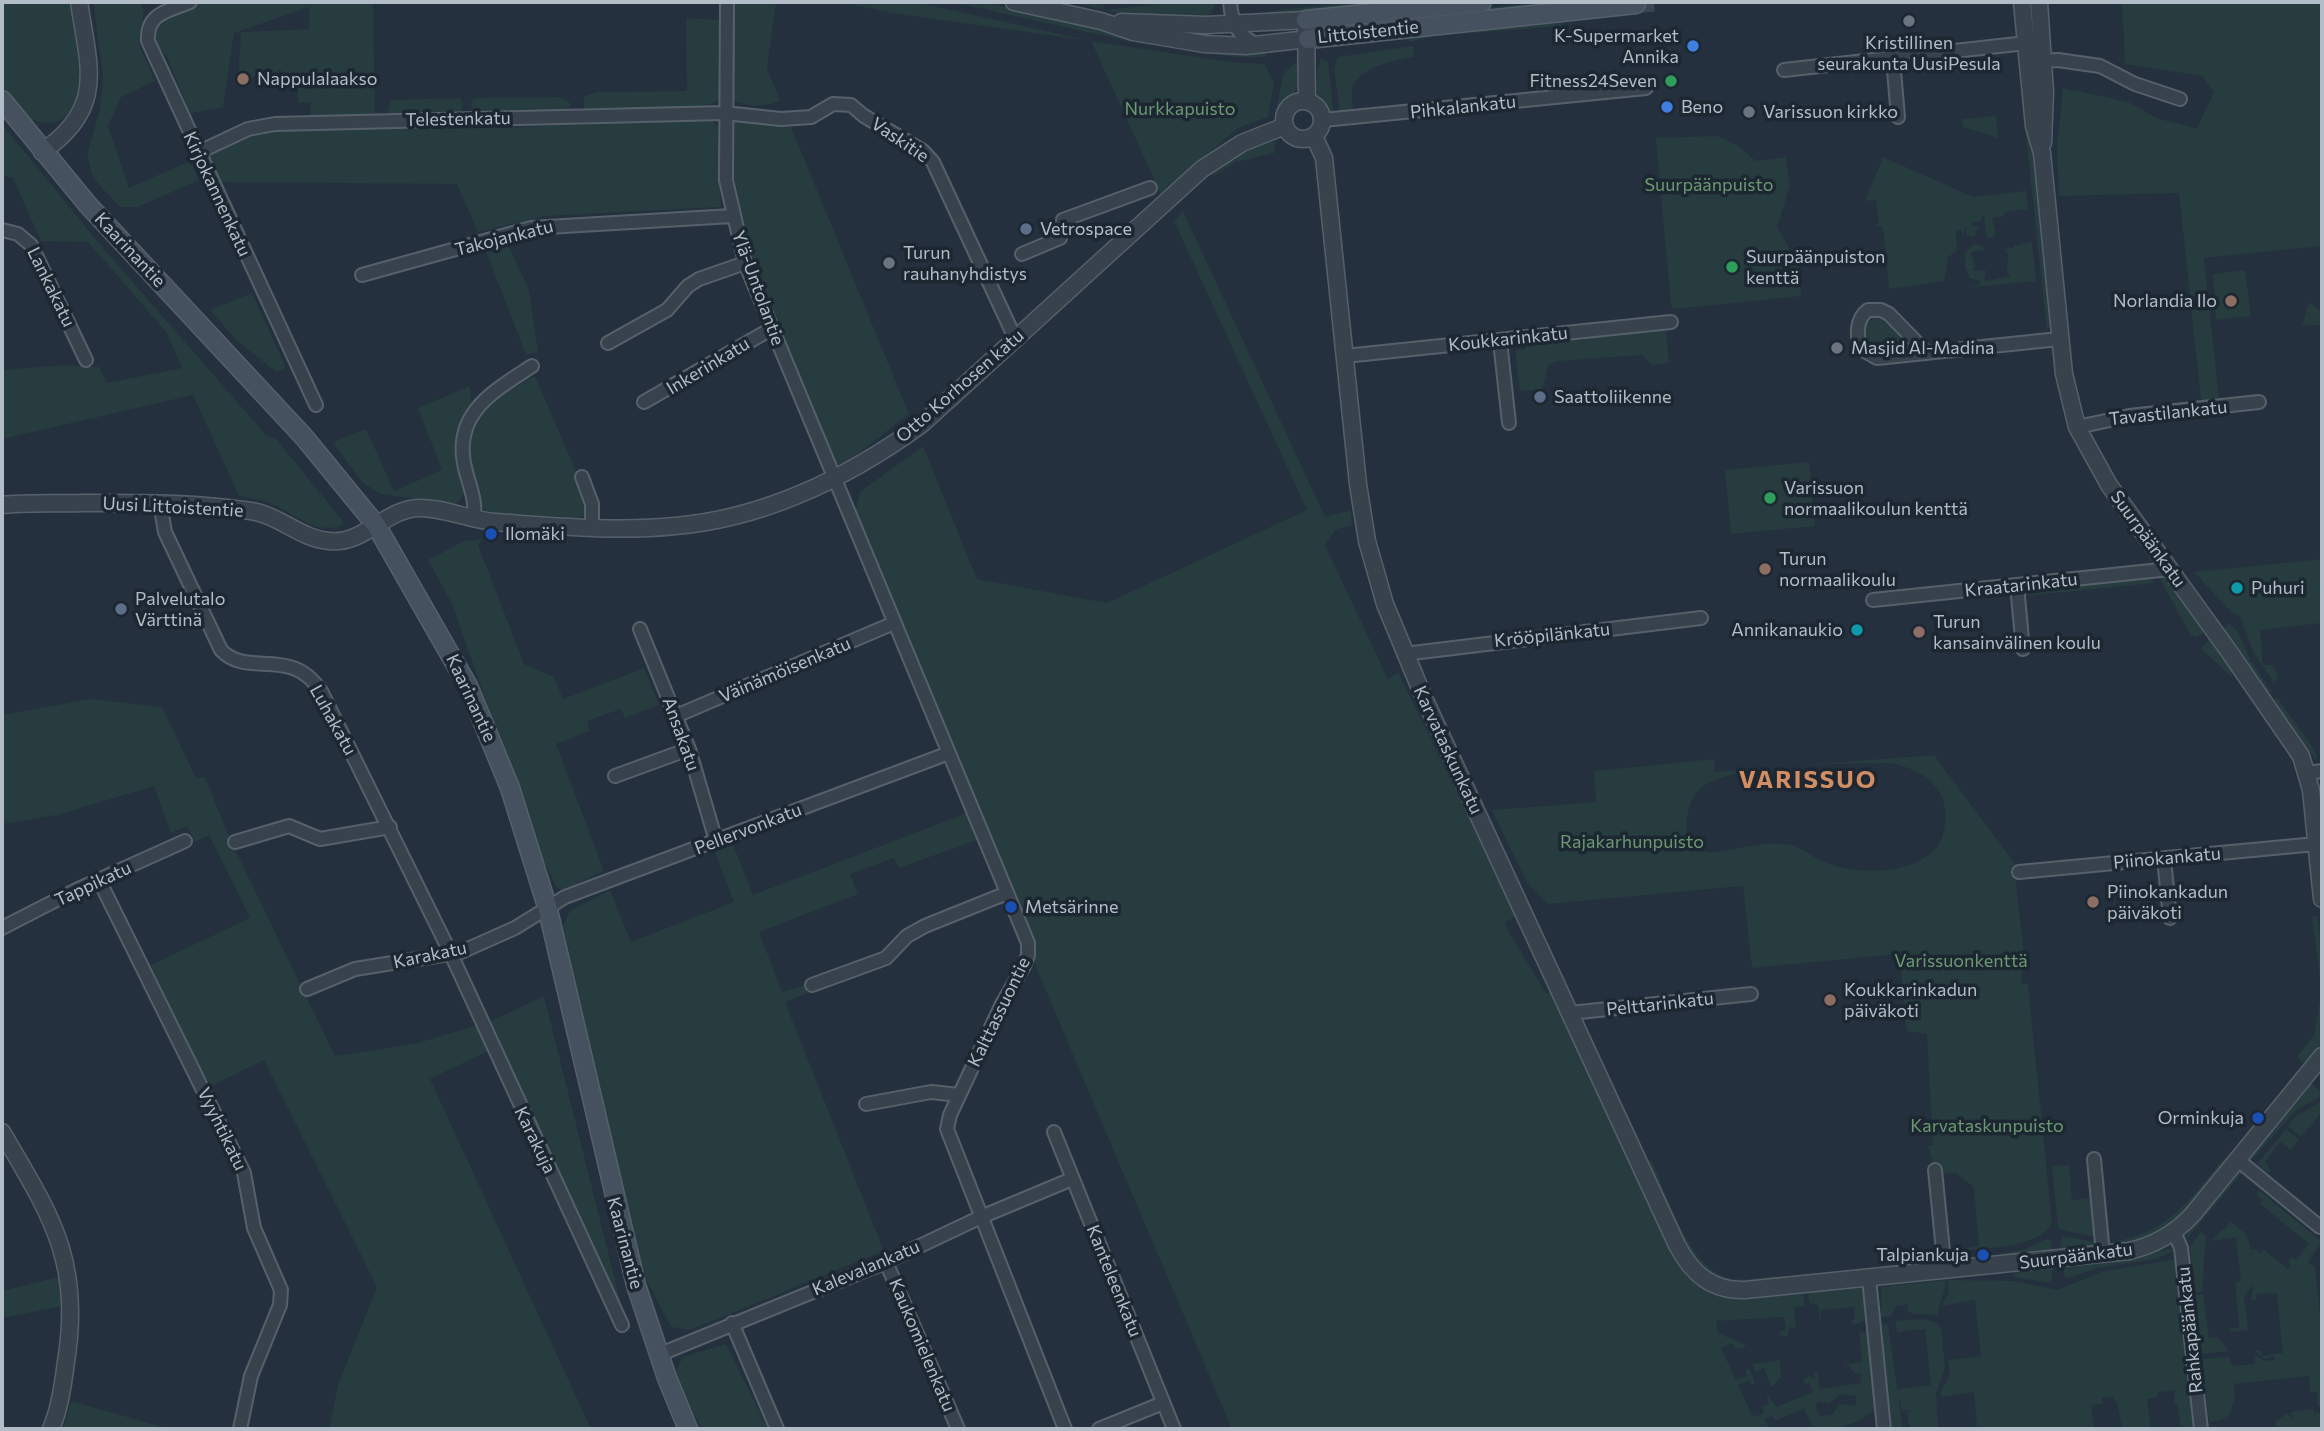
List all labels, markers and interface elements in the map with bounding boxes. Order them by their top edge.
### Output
marker: Kristillinen seurakunta UusiPesula [1901,13,1917,29]
street label: Littoistentie [1316,16,1420,48]
place label: K-Supermarket Annika [1554,25,1679,68]
place label: Kristillinen seurakunta UusiPesula [1817,32,2001,74]
marker: K-Supermarket Annika [1685,38,1701,54]
place label: Nappulalaakso [257,68,377,90]
place label: Fitness24Seven [1529,70,1657,92]
marker: Nappulalaakso [235,71,251,87]
marker: Fitness24Seven [1663,73,1679,89]
street label: Pihkalankatu [1409,91,1517,123]
place label: Beno [1681,96,1723,118]
park label: Nurkkapuisto [1124,98,1236,120]
marker: Beno [1659,99,1675,115]
place label: Varissuon kirkko [1763,101,1898,123]
marker: Varissuon kirkko [1741,104,1757,120]
street label: Telestenkatu [405,107,511,131]
street label: Vaskitie [867,113,933,167]
street label: Kirjokannenkatu [179,128,255,260]
park label: Suurpäänpuisto [1645,174,1773,196]
street label: Kaarinantie [90,208,170,292]
street label: Takojankatu [453,215,555,261]
place label: Vetrospace [1040,218,1132,240]
marker: Vetrospace [1018,221,1034,237]
street label: Ylä-Untolantie [727,228,789,348]
place label: Turun rauhanyhdistys [903,242,1027,284]
street label: Lankakatu [22,244,80,330]
place label: Suurpäänpuiston kenttä [1746,246,1885,288]
marker: Turun rauhanyhdistys [881,255,897,271]
marker: Suurpäänpuiston kenttä [1724,259,1740,275]
place label: Norlandia Ilo [2113,290,2217,312]
marker: Norlandia Ilo [2223,293,2239,309]
street label: Koukkarinkatu [1447,322,1569,356]
street label: Otto Korhosen katu [892,325,1028,447]
street label: Inkerinkatu [663,333,753,399]
place label: Masjid Al-Madina [1851,337,1994,359]
marker: Masjid Al-Madina [1829,340,1845,356]
place label: Saattoliikenne [1554,386,1672,408]
marker: Saattoliikenne [1532,389,1548,405]
street label: Tavastilankatu [2108,396,2228,430]
place label: Varissuon normaalikoulun kenttä [1784,477,1968,520]
street label: Suurpäänkatu [2106,487,2190,591]
marker: Varissuon normaalikoulun kenttä [1762,490,1778,506]
street label: Uusi Littoistentie [102,493,244,521]
place label: Ilomäki [505,523,565,545]
marker: Ilomäki [483,526,499,542]
place label: Turun normaalikoulu [1779,548,1896,590]
marker: Turun normaalikoulu [1757,561,1773,577]
street label: Kraatarinkatu [1963,568,2079,602]
place label: Puhuri [2251,577,2305,599]
marker: Puhuri [2229,580,2245,596]
place label: Palvelutalo Värttinä [135,588,225,630]
marker: Palvelutalo Värttinä [113,601,129,617]
place label: Turun kansainvälinen koulu [1933,611,2101,654]
street label: Krööpilänkatu [1493,618,1611,652]
place label: Annikanaukio [1731,619,1843,641]
marker: Annikanaukio [1849,622,1865,638]
marker: Turun kansainvälinen koulu [1911,624,1927,640]
street label: Väinämöisenkatu [716,633,854,707]
street label: Kaarinantie [441,651,501,745]
street label: Luhakatu [305,681,361,759]
street label: Karvataskunkatu [1409,683,1487,817]
street label: Ansakatu [658,694,704,774]
district label: VARISSUO [1740,766,1876,794]
street label: Pellervonkatu [691,799,805,859]
park label: Rajakarhunpuisto [1560,831,1704,853]
street label: Piinokankatu [2112,843,2222,873]
street label: Tappikatu [51,857,135,911]
place label: Piinokankadun päiväkoti [2107,881,2228,924]
marker: Piinokankadun päiväkoti [2085,894,2101,910]
place label: Metsärinne [1025,896,1118,918]
marker: Metsärinne [1003,899,1019,915]
street label: Karakatu [391,937,469,973]
park label: Varissuonkenttä [1894,950,2028,972]
street label: Kalttassuontie [963,954,1035,1070]
place label: Koukkarinkadun päiväkoti [1844,979,1977,1021]
street label: Pelttarinkatu [1605,988,1715,1020]
marker: Koukkarinkadun päiväkoti [1822,992,1838,1008]
street label: Vyyhtikatu [193,1084,251,1174]
street label: Karakuja [510,1103,560,1177]
place label: Orminkuja [2158,1107,2244,1129]
marker: Orminkuja [2250,1110,2266,1126]
park label: Karvataskunpuisto [1910,1115,2064,1137]
street label: Kaarinantie [602,1195,648,1291]
street label: Kanteleenkatu [1082,1222,1146,1340]
street label: Kalevalankatu [809,1236,923,1300]
street label: Suurpäänkatu [2018,1238,2134,1274]
place label: Talpiankuja [1876,1244,1969,1266]
marker: Talpiankuja [1975,1247,1991,1263]
street label: Rahkapäänkatu [2173,1266,2207,1394]
street label: Kaukomielenkatu [884,1275,960,1415]

